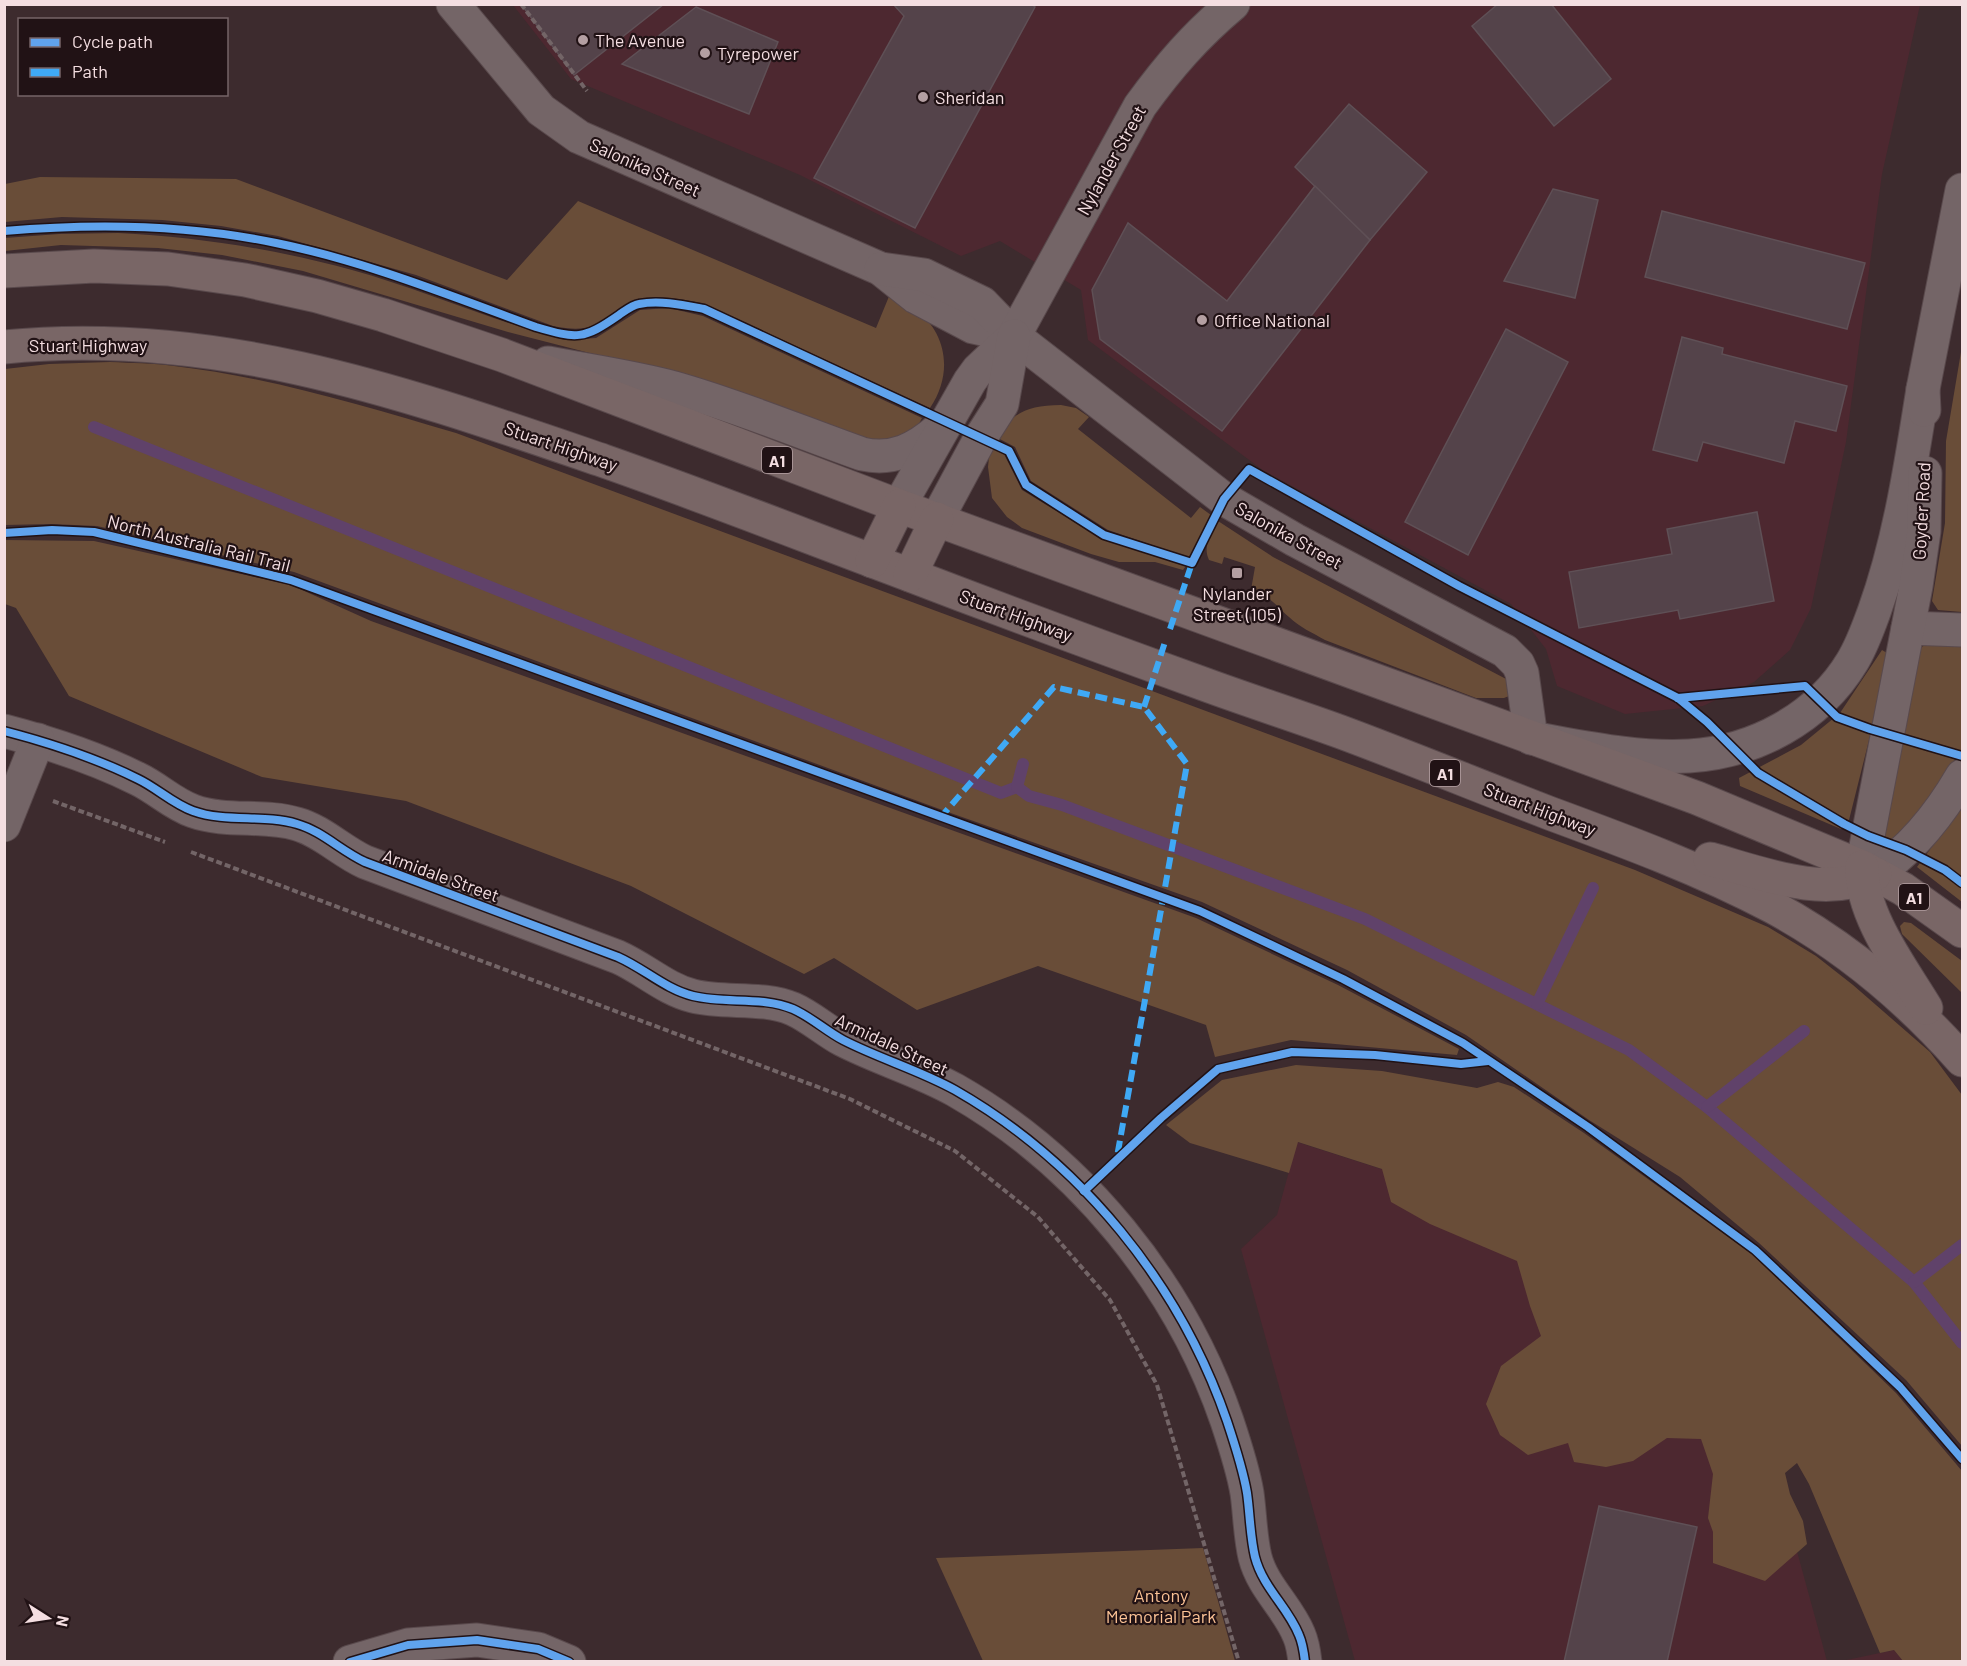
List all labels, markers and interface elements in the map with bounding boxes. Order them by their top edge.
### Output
legend [18,18,228,96]
place label: The Avenue [595,29,685,51]
text: Cycle path [72,30,153,52]
marker: The Avenue [576,33,590,47]
place label: Tyrepower [717,42,799,64]
marker: Tyrepower [698,46,712,60]
text: Path [72,60,108,82]
place label: Sheridan [935,86,1005,108]
marker: Sheridan [916,90,930,104]
street label: Nylander Street [1072,101,1150,219]
street label: Salonika Street [586,133,704,201]
place label: Office National [1214,309,1330,331]
marker: Office National [1195,313,1209,327]
street label: Stuart Highway [29,334,147,356]
street label: Stuart Highway [501,416,621,476]
road number: A1 [762,447,792,473]
street label: Goyder Road [1907,462,1935,560]
street label: Salonika Street [1232,497,1346,573]
street label: North Australia Rail Trail [105,510,293,576]
marker: Nylander Street (105) [1230,566,1244,580]
place label: Nylander Street (105) [1193,582,1281,625]
street label: Stuart Highway [957,584,1075,646]
road number: A1 [1430,760,1460,786]
street label: Stuart Highway [1481,777,1599,841]
street label: Armidale Street [380,844,502,906]
road number: A1 [1899,884,1929,910]
street label: Armidale Street [832,1008,952,1080]
park label: Antony Memorial Park [1106,1584,1216,1627]
north arrow [18,1588,78,1648]
text: N [53,1614,74,1628]

